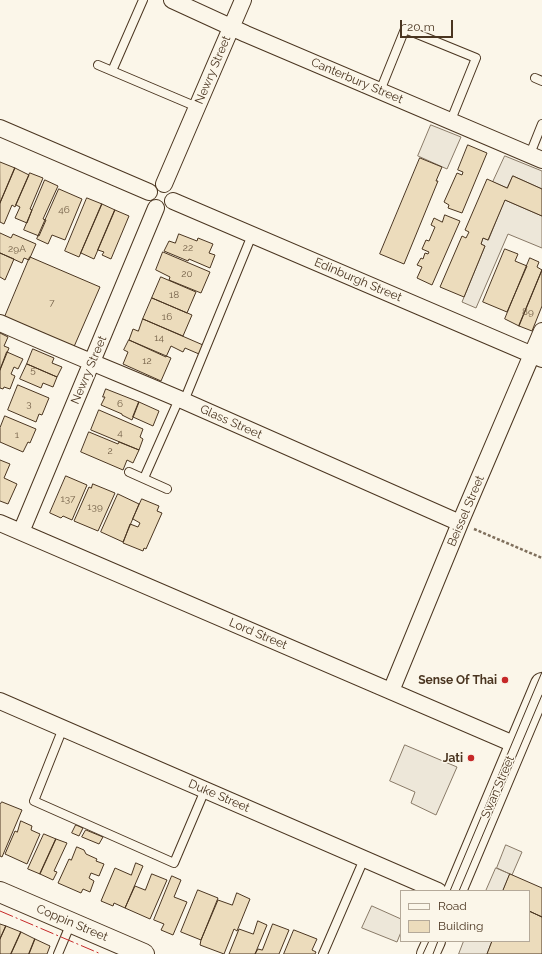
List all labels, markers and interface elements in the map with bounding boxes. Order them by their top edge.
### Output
scale bar [402,12,455,38]
text: 20 m [407,20,435,34]
street label: Newry Street [192,34,234,106]
street label: Canterbury Street [309,55,405,107]
house number: 46 [58,204,70,216]
house number: 22 [183,242,193,254]
house number: 29A [8,243,26,255]
street label: Edinburgh Street [312,255,404,305]
house number: 20 [181,268,193,280]
house number: 18 [169,289,179,301]
house number: 7 [49,297,55,309]
house number: 89 [522,306,534,318]
house number: 16 [162,311,172,323]
house number: 14 [154,332,164,344]
street label: Newry Street [68,334,110,406]
house number: 12 [142,355,152,367]
house number: 5 [30,364,36,376]
house number: 3 [26,398,32,410]
house number: 6 [117,398,123,410]
street label: Glass Street [198,402,264,442]
house number: 4 [117,427,123,439]
house number: 1 [15,429,19,441]
house number: 2 [107,445,113,457]
street label: Beissel Street [445,473,487,549]
house number: 137 [61,493,75,505]
house number: 139 [87,501,103,513]
street label: Lord Street [227,615,289,653]
place label: Sense Of Thai [418,673,497,687]
marker: Sense Of Thai [500,675,510,685]
place label: Jati [443,751,463,765]
marker: Jati [466,753,476,763]
street label: Swan Street [478,754,518,820]
street label: Duke Street [186,777,252,815]
legend [400,890,530,942]
text: Road [438,899,467,913]
street label: Coppin Street [34,902,110,944]
text: Building [438,919,484,933]

